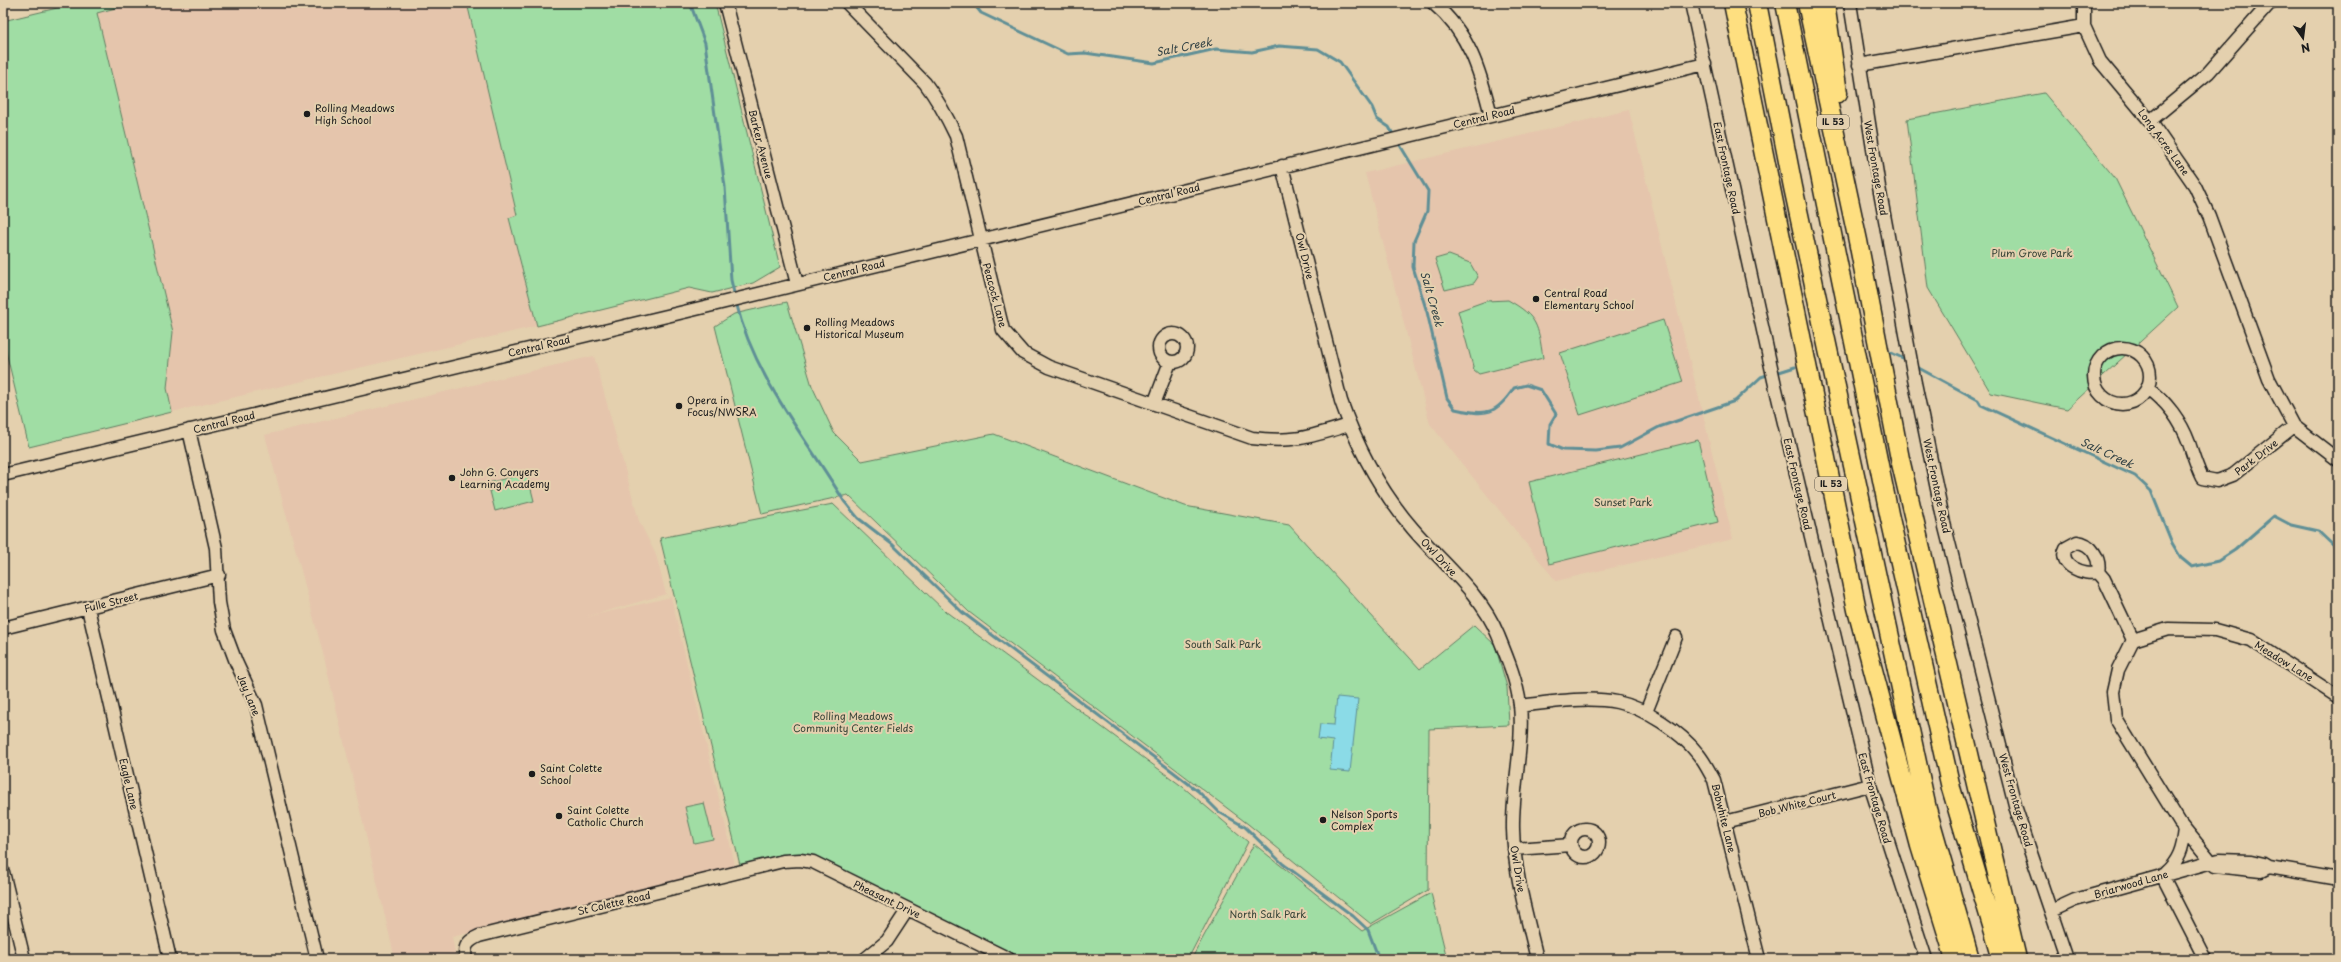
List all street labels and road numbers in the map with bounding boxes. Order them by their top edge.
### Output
street label: Central Road [1451,102,1517,131]
street label: Long Acres Lane [2135,105,2194,178]
street label: Barker Avenue [746,108,777,180]
road number: IL 53 [1817,115,1849,129]
street label: West Frontage Road [1861,119,1892,217]
street label: East Frontage Road [1710,120,1745,216]
street label: Central Road [1136,179,1202,208]
street label: Owl Drive [1293,231,1318,281]
street label: Central Road [821,255,887,284]
street label: Peacock Lane [980,261,1011,329]
street label: Central Road [506,331,572,360]
street label: Central Road [191,407,257,436]
street label: Park Drive [2231,435,2280,478]
street label: East Frontage Road [1781,436,1816,532]
street label: West Frontage Road [1920,437,1955,535]
road number: IL 53 [1815,477,1847,491]
street label: Owl Drive [1418,534,1461,579]
street label: Fulle Street [82,588,139,615]
street label: Meadow Lane [2252,637,2316,685]
street label: Jay Lane [234,672,265,718]
street label: East Frontage Road [1855,751,1896,845]
street label: West Frontage Road [1996,751,2037,848]
street label: Eagle Lane [116,757,143,812]
street label: Bobwhite Lane [1709,782,1740,855]
street label: Bob White Court [1757,787,1837,820]
street label: Owl Drive [1507,844,1530,893]
street label: Briarwood Lane [2092,866,2170,901]
street label: Pheasant Drive [851,876,923,921]
street label: St Colette Road [576,887,652,918]

